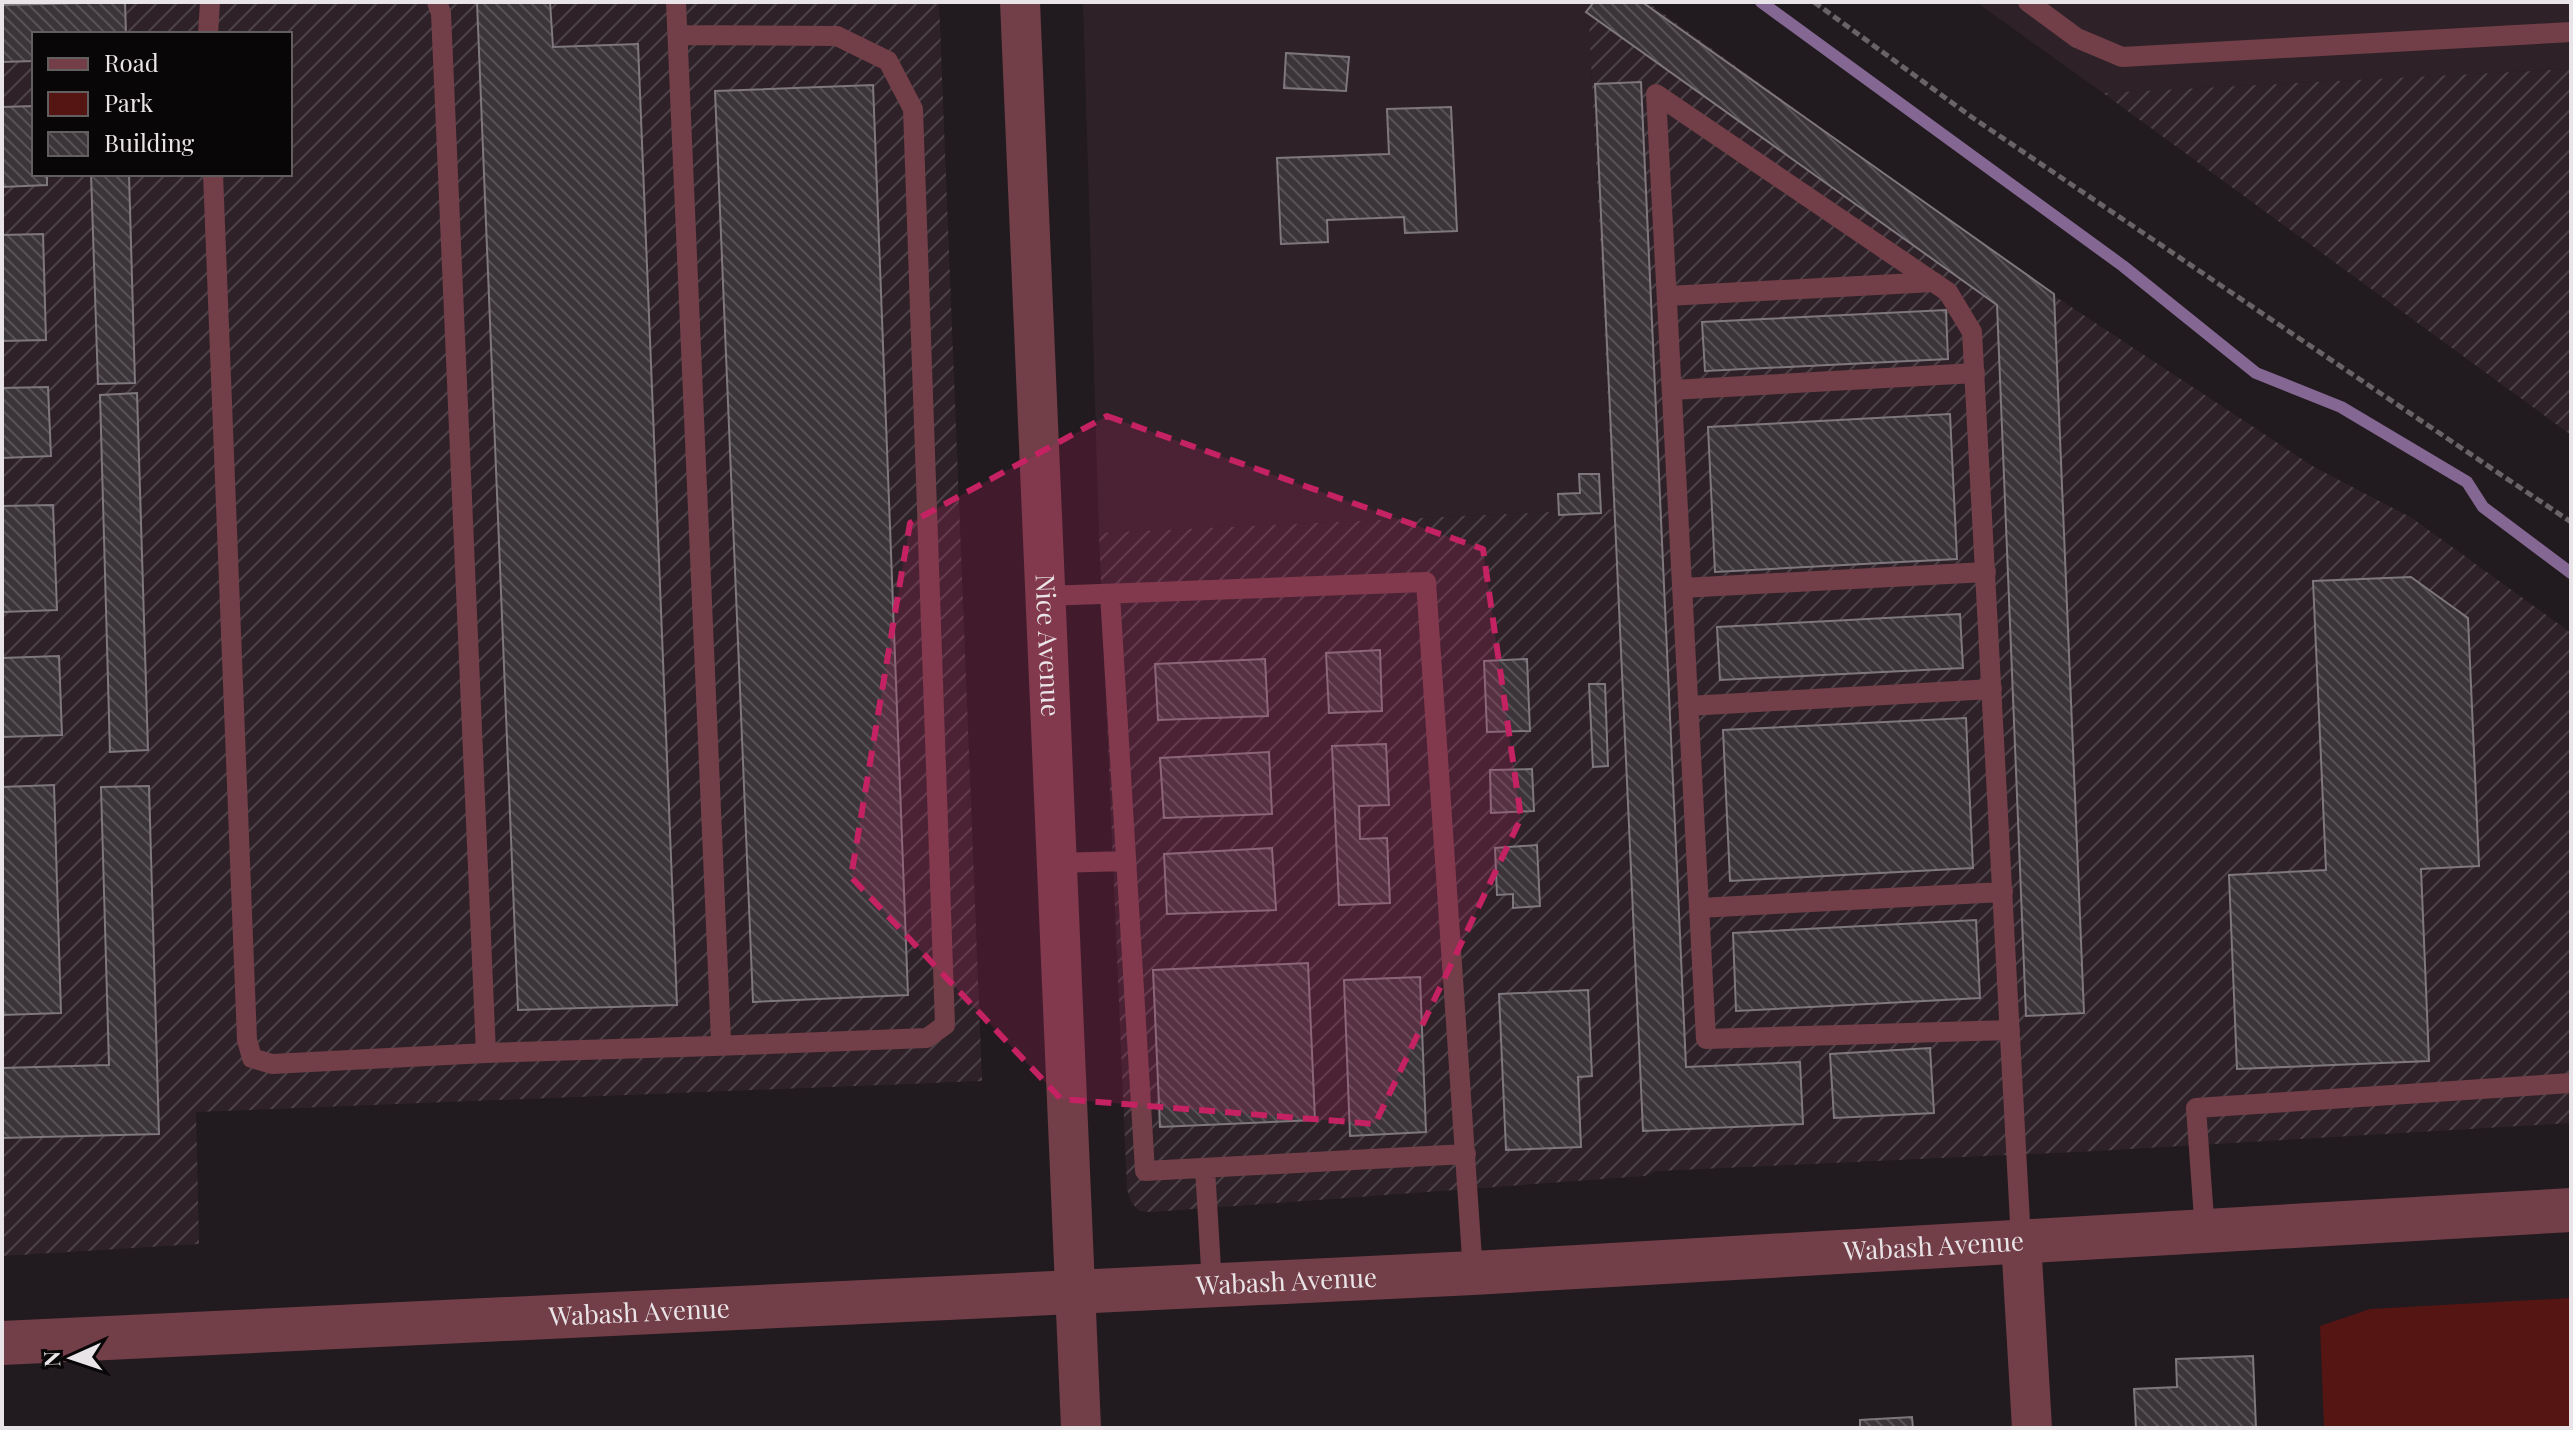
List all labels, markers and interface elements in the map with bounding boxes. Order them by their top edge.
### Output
legend [32,32,292,176]
text: Road [104,46,159,78]
text: Park [104,86,154,118]
text: Building [104,126,195,158]
street label: Nice Avenue [1028,573,1070,717]
street label: Wabash Avenue [1841,1222,2025,1268]
street label: Wabash Avenue [1194,1259,1378,1302]
street label: Wabash Avenue [547,1289,730,1333]
north arrow [32,1318,112,1398]
text: N [36,1350,66,1368]

